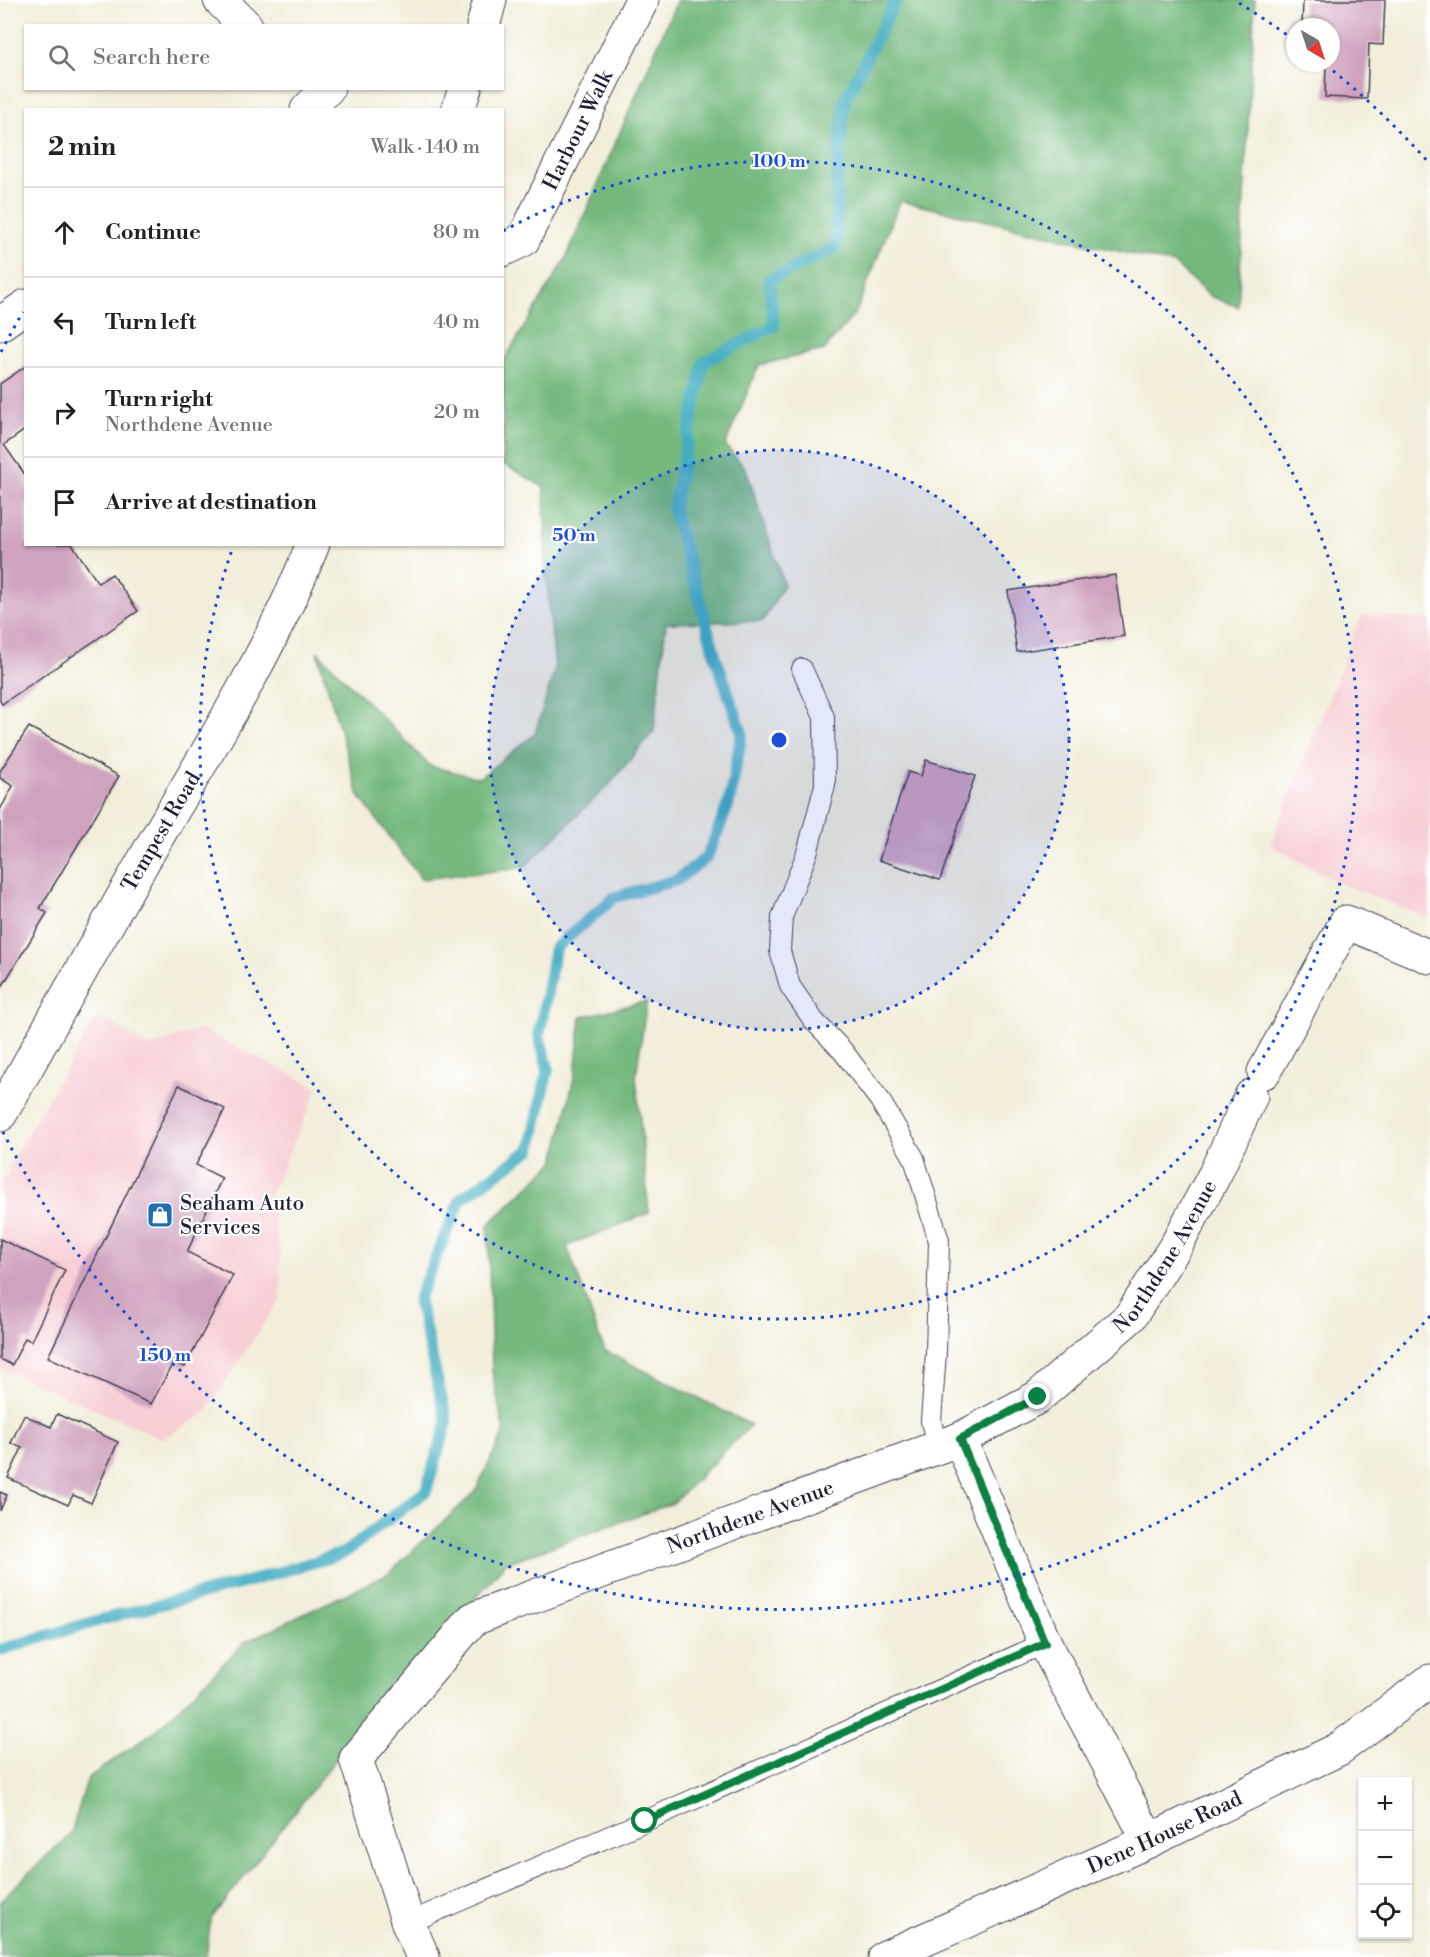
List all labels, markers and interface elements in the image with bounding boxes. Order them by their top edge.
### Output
north arrow [1286,18,1340,72]
search box [24,24,504,90]
icon: search [45,41,78,74]
text: Search here [93,44,210,71]
street label: Harbour Walk [538,65,620,195]
text: 2 min [48,131,116,163]
text: Walk · 140 m [370,135,480,160]
text: 100 m [752,150,806,173]
icon: ahead [48,216,81,249]
text: Continue [105,219,201,246]
text: 80 m [433,220,480,245]
icon: left [48,306,81,339]
text: Turn left [105,309,196,336]
text: 40 m [433,310,480,335]
text: Turn right [105,386,213,413]
icon: right [48,396,81,429]
text: 20 m [434,400,480,425]
text: Northdene Avenue [105,413,273,438]
icon: arrive [48,486,81,519]
text: Arrive at destination [105,489,317,516]
text: 50 m [552,524,596,547]
centre of rings [769,730,789,750]
street label: Tempest Road [117,767,207,896]
street label: Northdene Avenue [1108,1176,1223,1340]
place label: Seaham Auto Services [180,1191,304,1241]
shop icon: Seaham Auto Services [145,1200,175,1230]
text: 150 m [139,1344,192,1367]
route end [1024,1383,1050,1409]
street label: Northdene Avenue [663,1475,838,1560]
map controls [1358,1777,1412,1939]
button: + [1358,1777,1412,1831]
street label: Dene House Road [1083,1786,1247,1880]
route start [631,1807,657,1833]
button: − [1358,1831,1412,1885]
button: locate [1358,1885,1412,1939]

